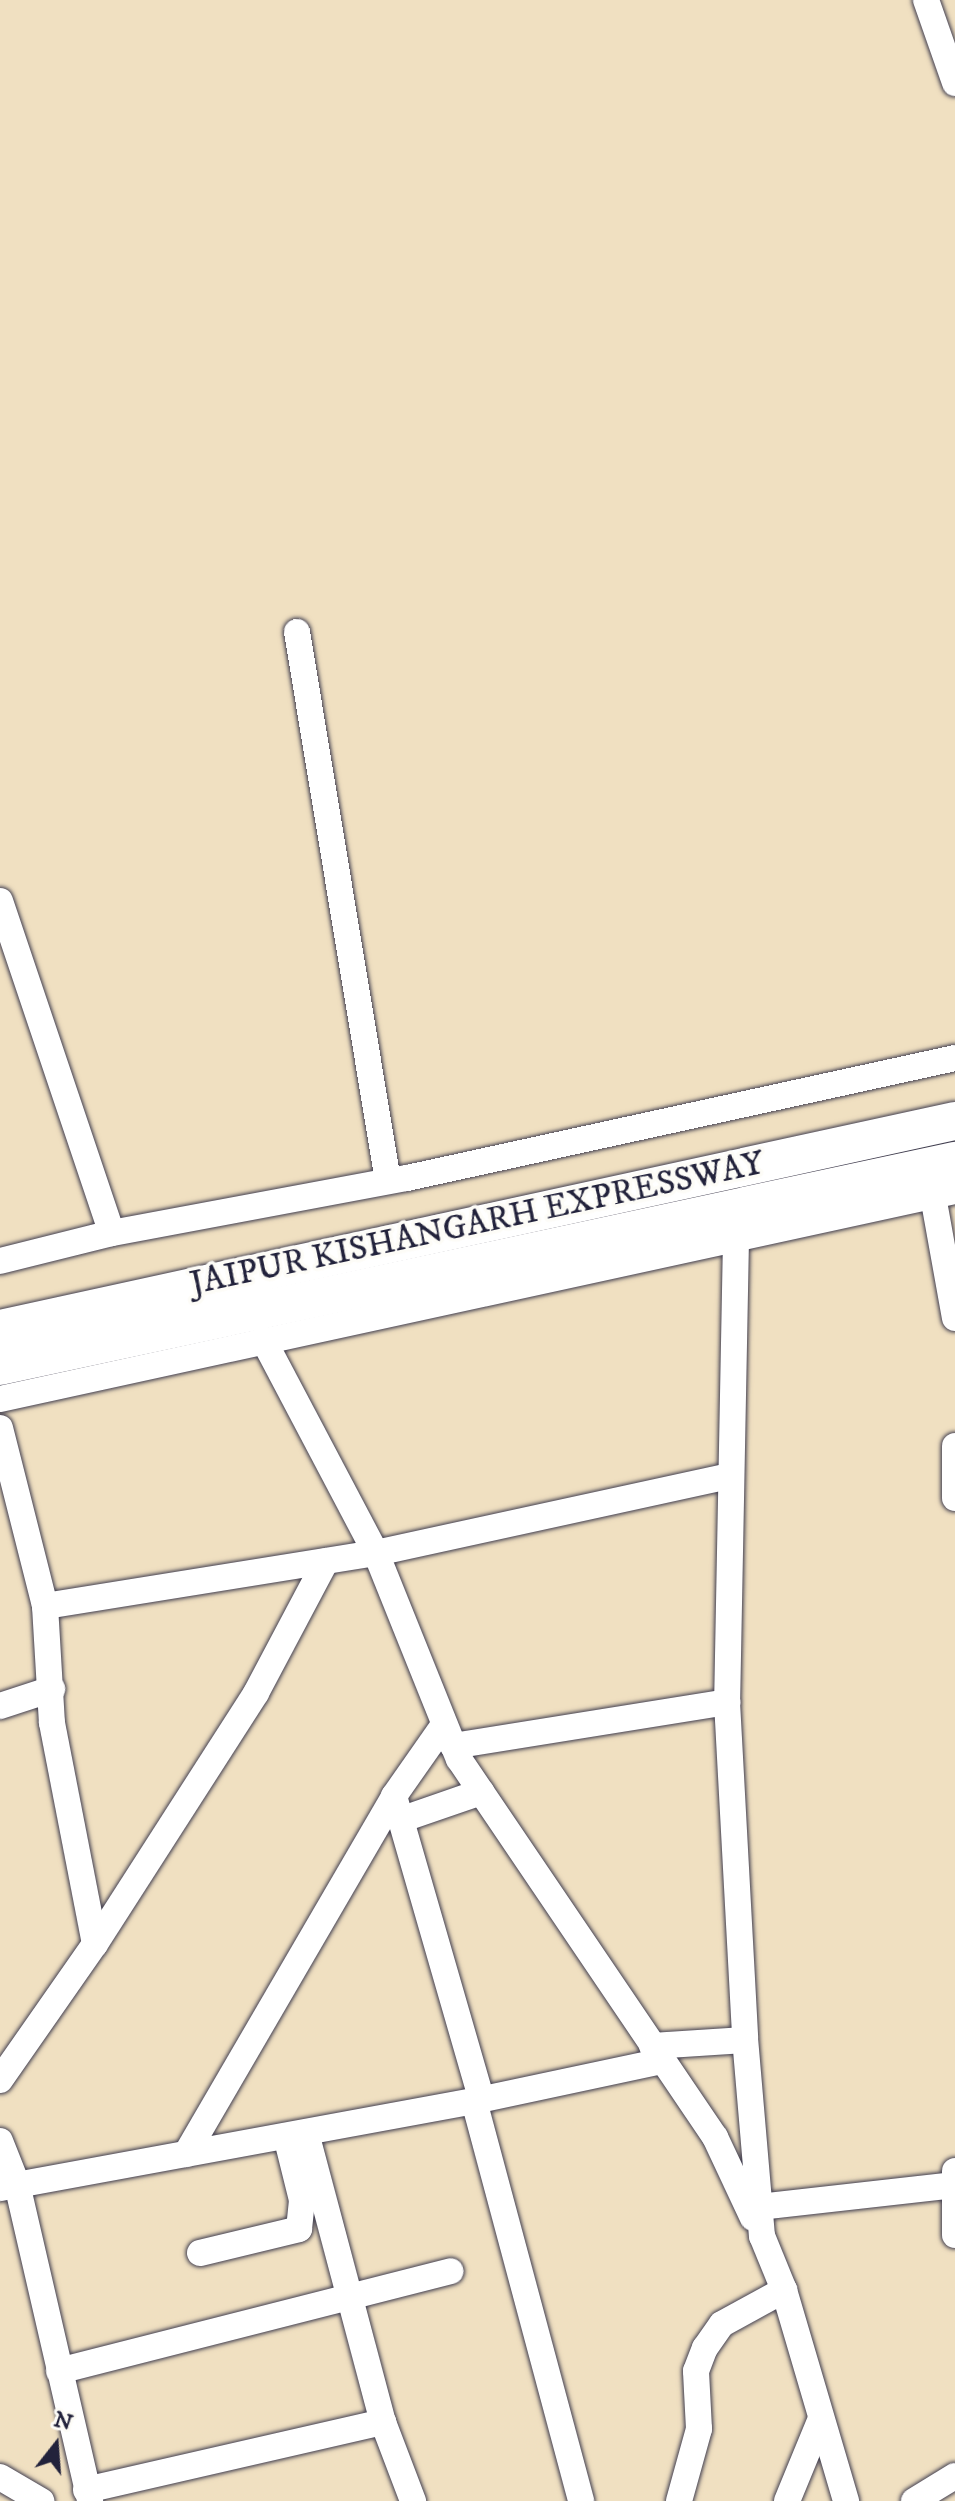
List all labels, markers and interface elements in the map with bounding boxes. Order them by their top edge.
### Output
street label: JAIPUR KISHANGARH EXPRESSWAY [186,1143,768,1305]
north arrow [16,2405,96,2485]
text: N [51,2406,76,2437]

